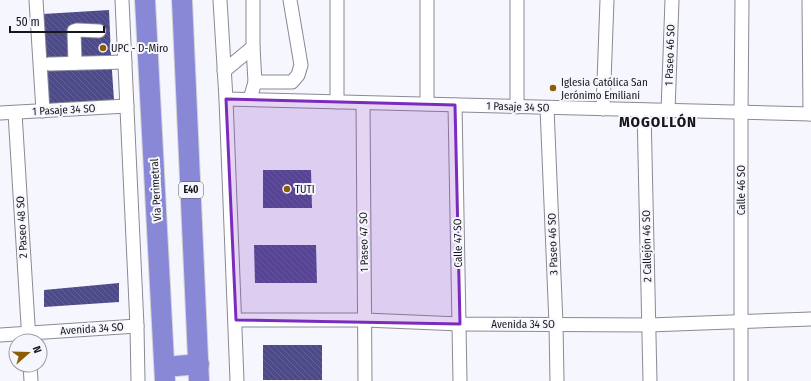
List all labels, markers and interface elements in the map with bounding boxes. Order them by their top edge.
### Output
scale bar [10,8,104,34]
text: 50 m [16,15,40,29]
street label: 1 Paseo 46 SO [662,24,678,86]
place label: UPC - D-Miro [111,42,169,55]
marker: UPC - D-Miro [98,43,108,53]
place label: Iglesia Católica San Jerónimo Emiliani [561,76,648,102]
marker: Iglesia Católica San Jerónimo Emiliani [548,83,558,93]
street label: 1 Pasaje 34 SO [486,99,550,115]
street label: 1 Pasaje 34 SO [32,102,96,118]
district label: MOGOLLÓN [619,113,697,131]
street label: Vía Perimetral [148,158,164,222]
street label: Calle 46 SO [735,165,748,215]
road number: E40 [179,182,203,198]
place label: TUTI [295,183,315,196]
marker: TUTI [282,184,292,194]
street label: 2 Paseo 48 SO [14,196,30,258]
street label: 2 Callejón 46 SO [640,210,654,282]
street label: 1 Paseo 47 SO [357,212,371,272]
street label: 3 Paseo 46 SO [545,213,561,275]
street label: Calle 47 SO [451,218,465,268]
street label: Avenida 34 SO [491,318,555,331]
street label: Avenida 34 SO [60,320,124,338]
north arrow [8,333,48,373]
text: N [30,344,44,355]

